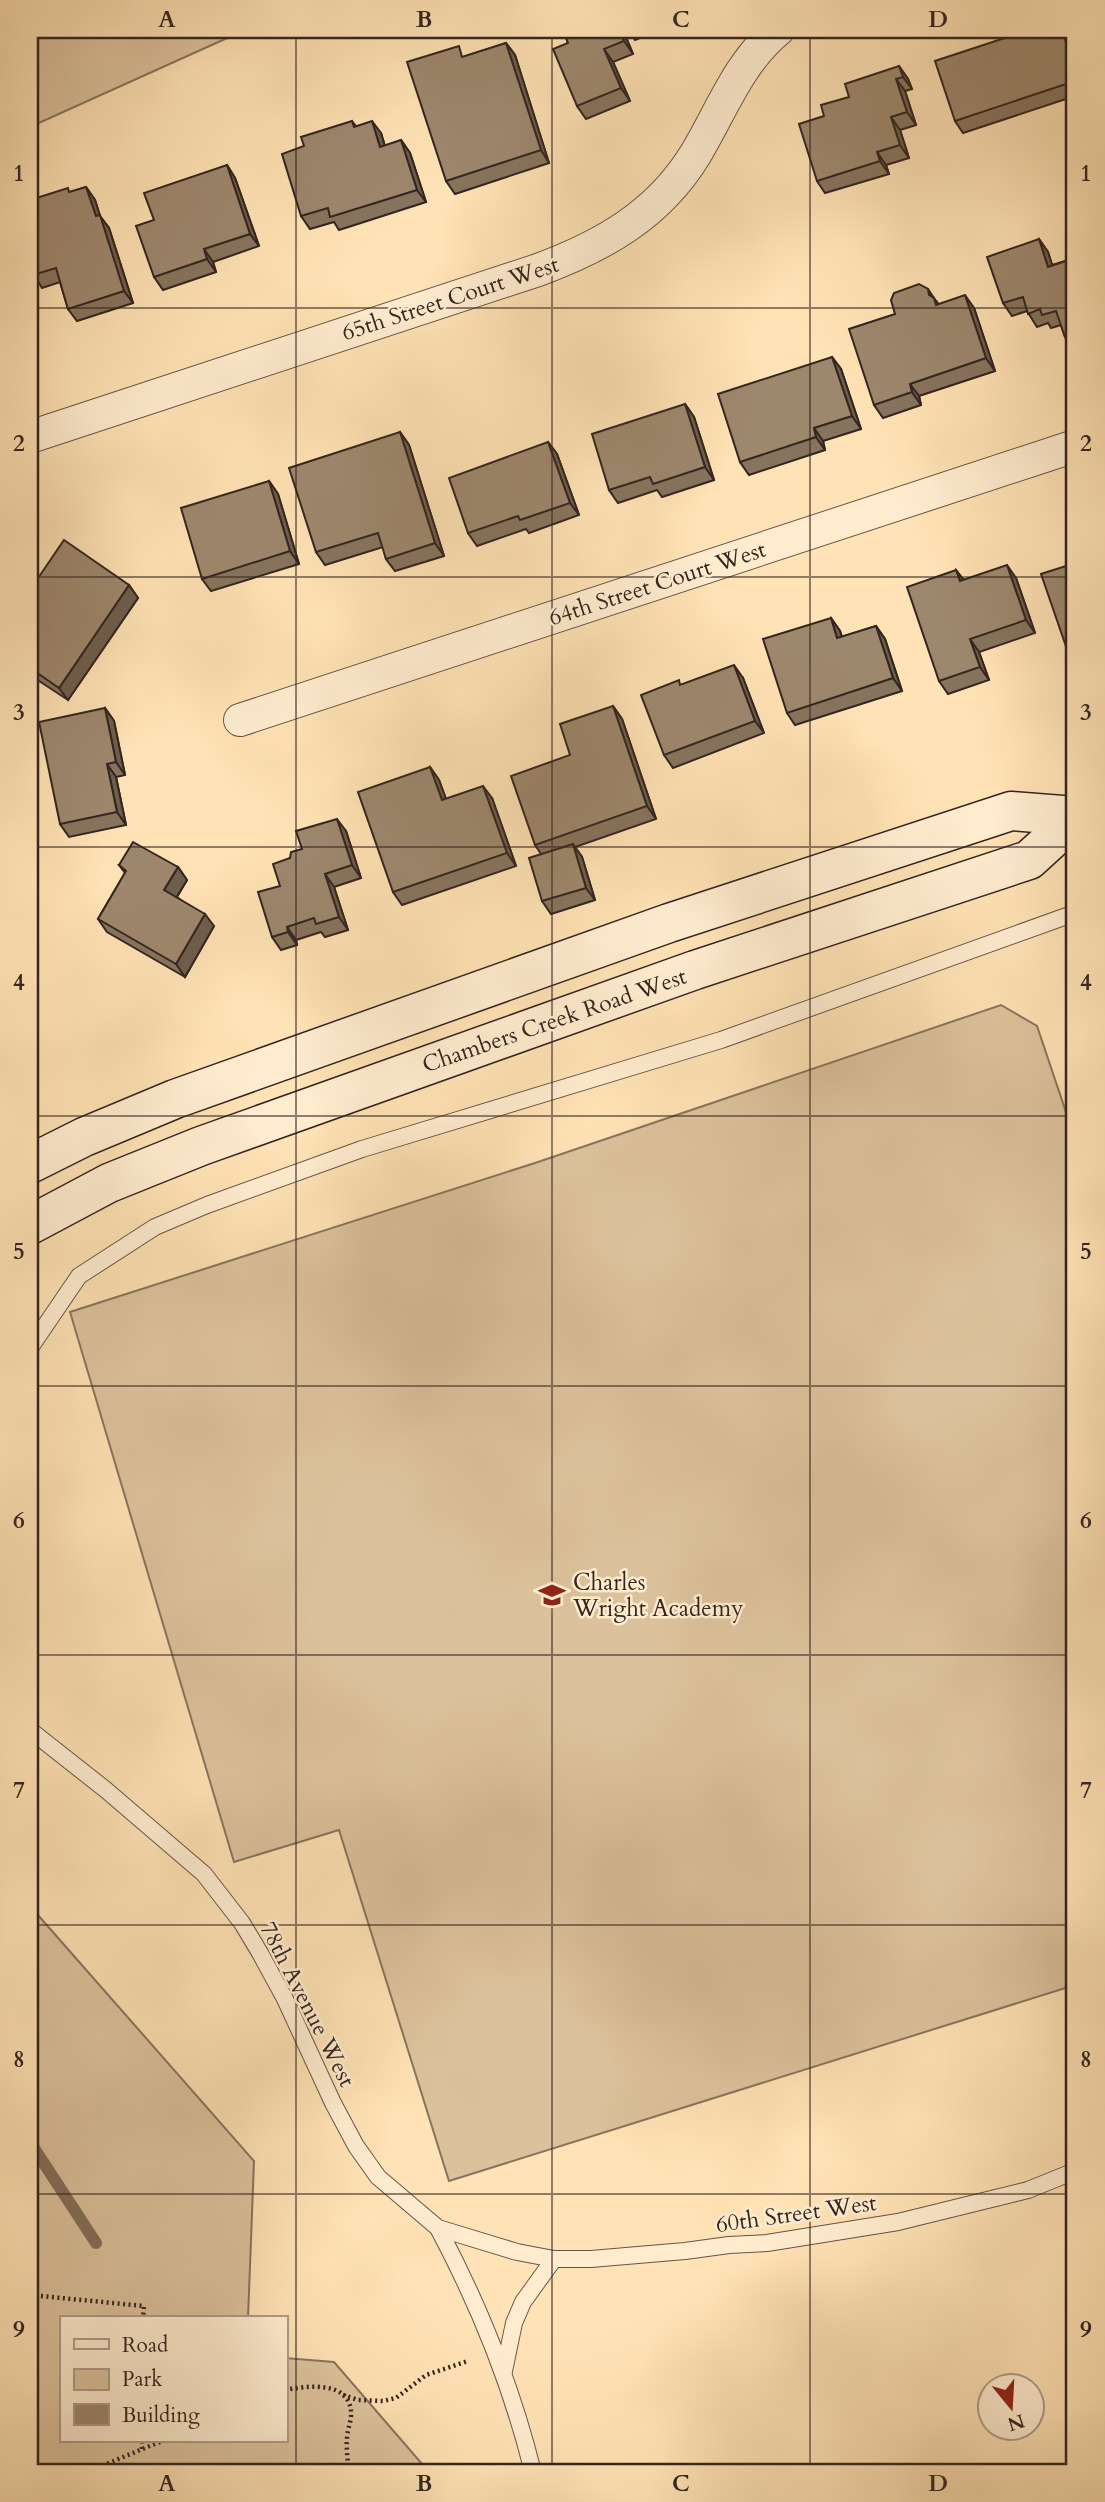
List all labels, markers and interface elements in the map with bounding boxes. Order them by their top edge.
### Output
text: A [158,4,176,35]
text: B [416,4,432,35]
text: C [672,4,690,35]
text: D [928,4,948,35]
text: 1 [13,158,25,189]
text: 1 [1080,158,1092,189]
street label: 65th Street Court West [338,249,563,348]
text: 2 [13,428,25,459]
text: 2 [1080,428,1092,459]
street label: 64th Street Court West [545,534,770,633]
text: 3 [13,697,25,728]
text: 3 [1080,697,1092,728]
street label: Chambers Creek Road West [418,961,690,1080]
text: 4 [13,967,25,998]
text: 4 [1080,967,1092,998]
text: 5 [13,1236,25,1267]
text: 5 [1080,1236,1092,1267]
text: 6 [13,1505,25,1536]
text: 6 [1080,1505,1092,1536]
place label: Charles Wright Academy [572,1567,743,1624]
school or university icon: Charles Wright Academy [537,1580,567,1610]
text: 7 [13,1775,25,1806]
text: 7 [1080,1775,1092,1806]
street label: 78th Avenue West [253,1916,362,2092]
text: 8 [13,2044,25,2075]
text: 8 [1080,2044,1092,2075]
street label: 60th Street West [714,2187,878,2240]
text: 9 [13,2314,25,2345]
text: 9 [1080,2314,1092,2345]
legend [60,2316,287,2442]
text: Road [122,2331,168,2360]
text: Park [122,2365,163,2394]
north arrow [976,2372,1046,2442]
text: Building [122,2401,200,2430]
text: N [1004,2407,1028,2437]
text: A [158,2468,176,2499]
text: B [416,2468,432,2499]
text: C [672,2468,690,2499]
text: D [928,2468,948,2499]

